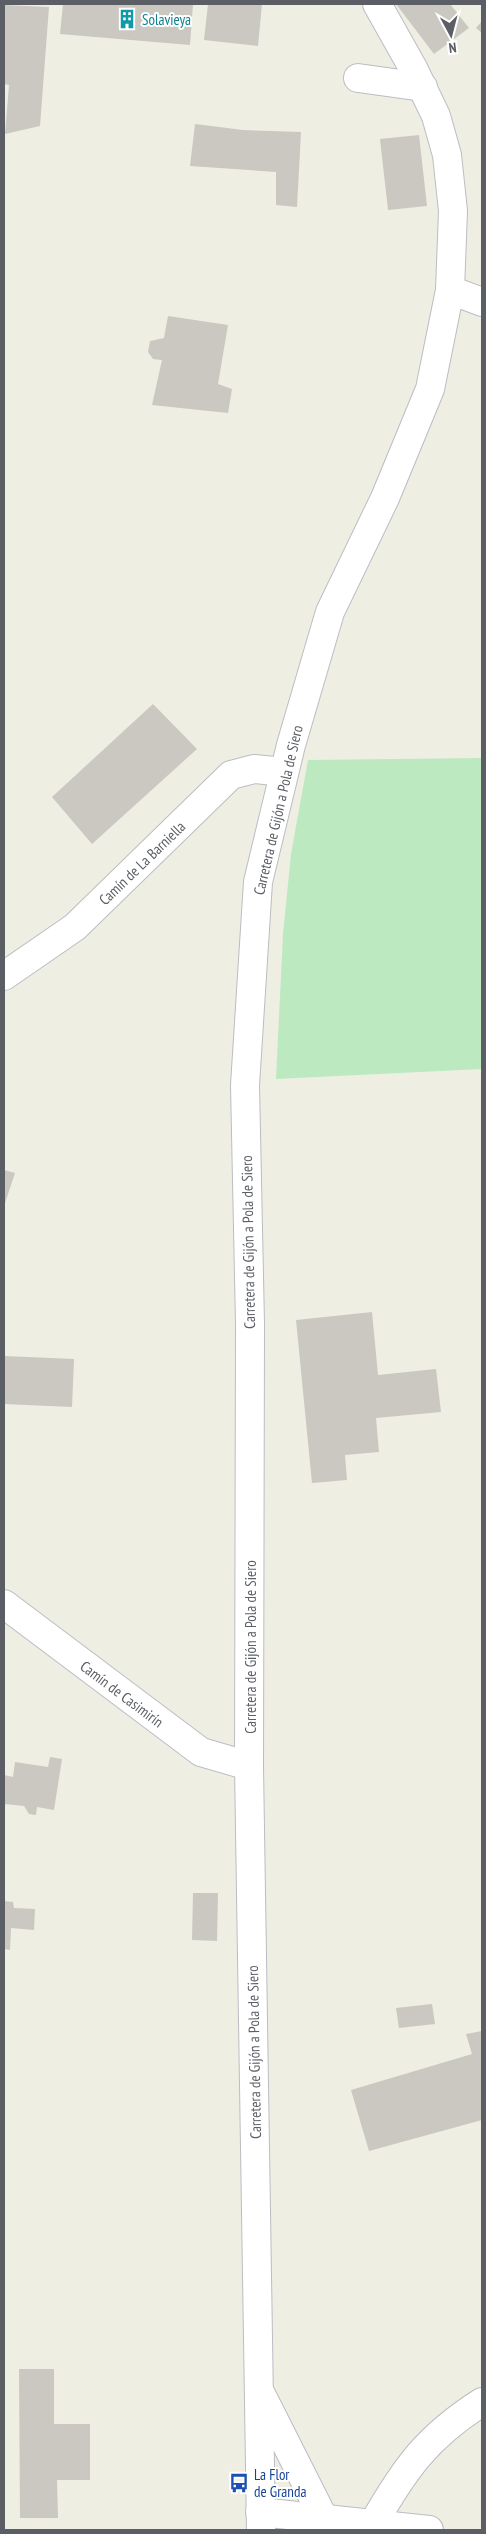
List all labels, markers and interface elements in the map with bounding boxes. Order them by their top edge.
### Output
building icon: Solavieya [116,8,138,30]
place label: Solavieya [142,10,191,29]
north arrow [426,10,476,60]
text: N [448,39,457,57]
street label: Carretera de Gijón a Pola de Siero [249,723,307,897]
street label: Camín de La Barniella [95,817,189,909]
street label: Carretera de Gijón a Pola de Siero [237,1155,259,1329]
street label: Carretera de Gijón a Pola de Siero [241,1560,260,1734]
street label: Camín de Casimirín [77,1657,167,1731]
street label: Carretera de Gijón a Pola de Siero [243,1965,265,2139]
place label: La Flor de Granda [254,2465,306,2501]
bus stop icon: La Flor de Granda [228,2472,250,2494]

